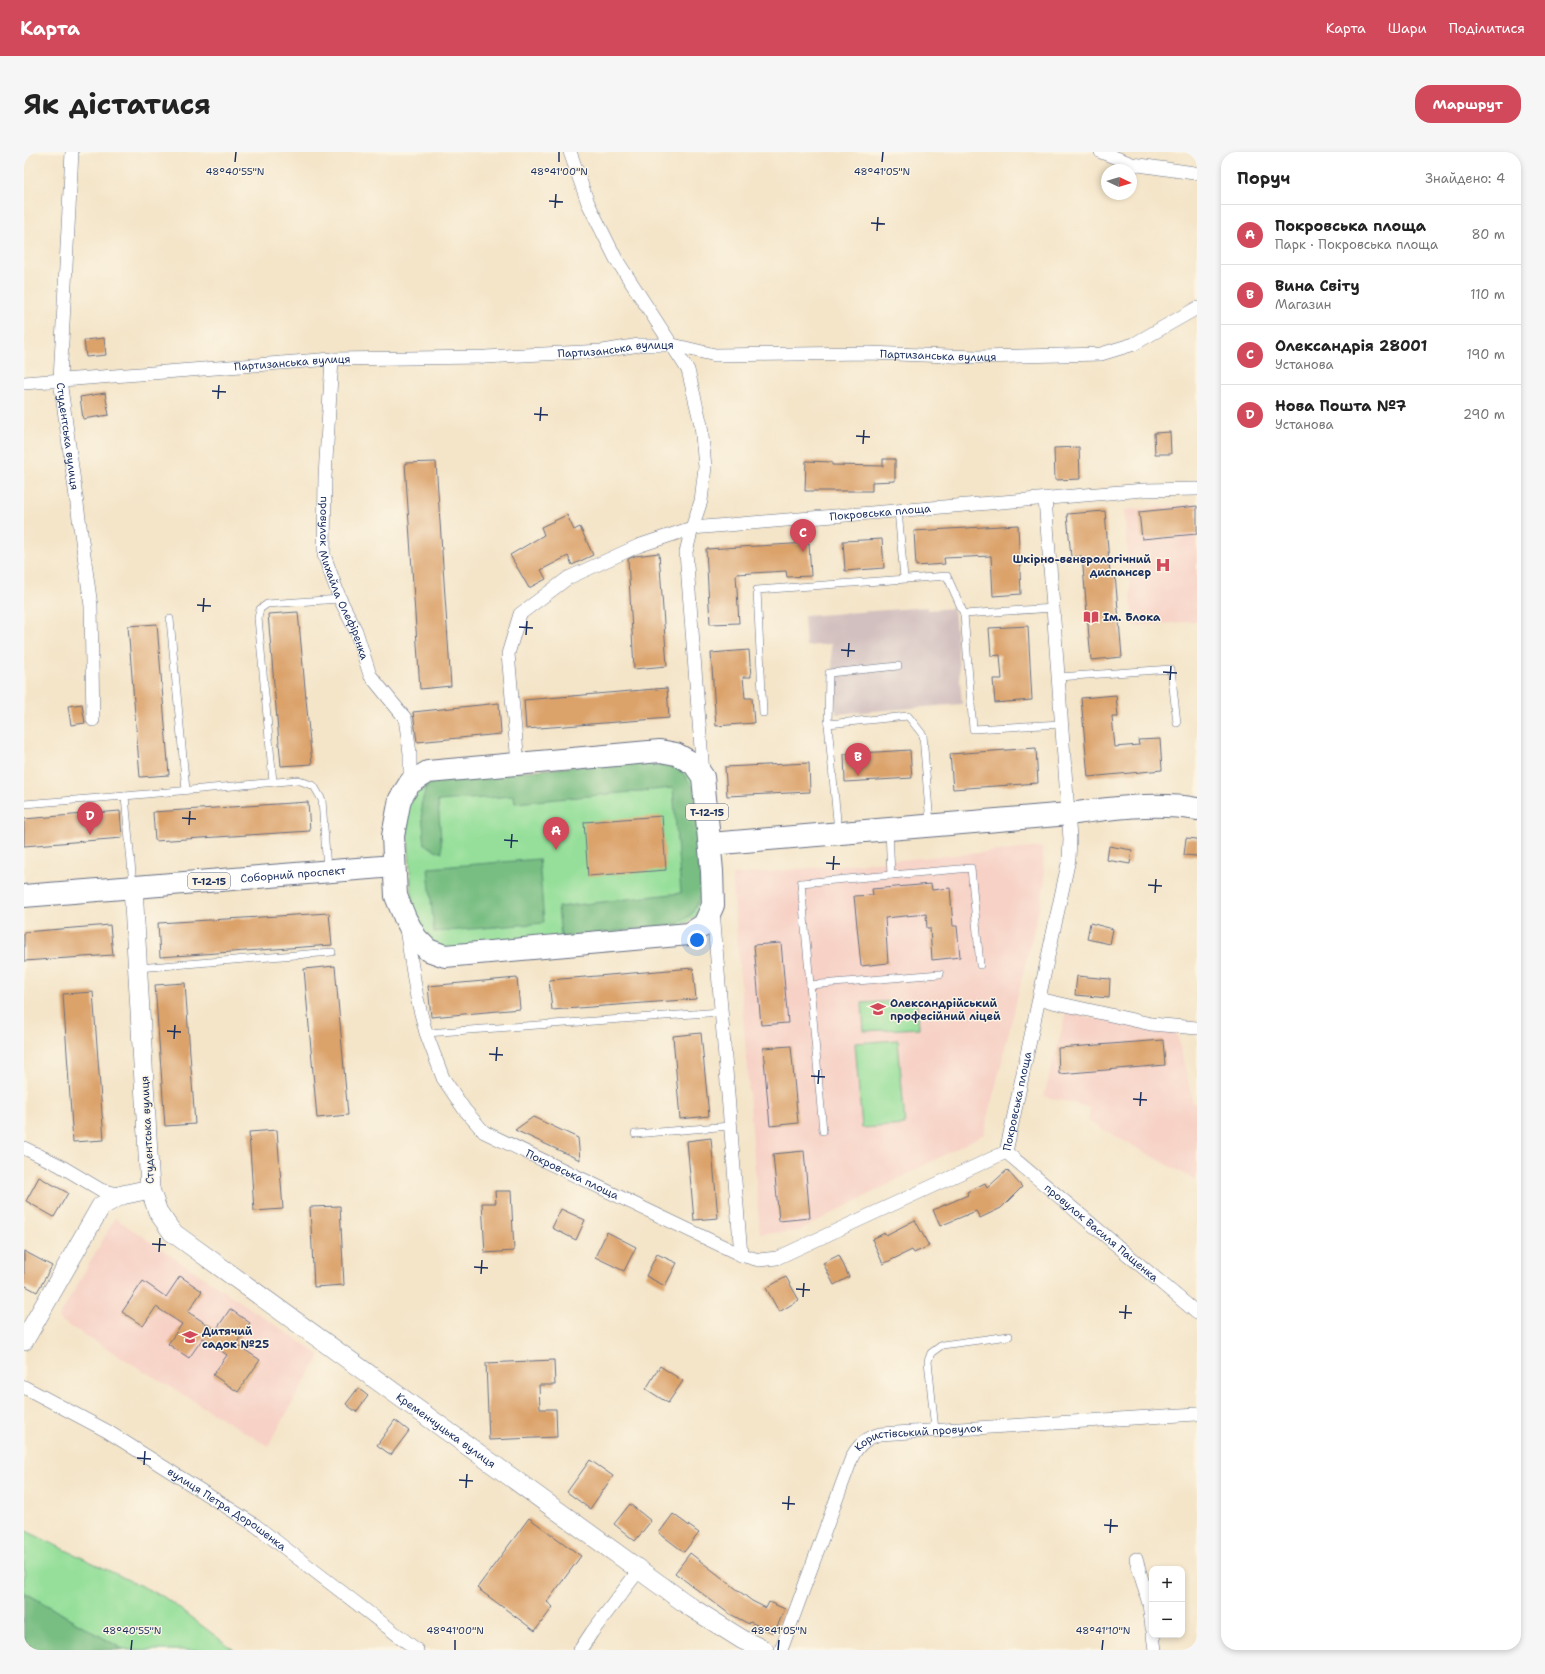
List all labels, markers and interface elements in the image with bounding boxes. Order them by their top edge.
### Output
text: Карта [20,16,80,41]
text: Карта [1326,19,1366,37]
text: Шари [1388,19,1427,37]
text: Поділитися [1449,19,1525,37]
text: Як дістатися [24,85,211,123]
button: Маршрут [1415,85,1521,123]
north arrow [1101,164,1137,200]
text: 48°40'55"N [206,165,264,178]
text: 48°41'00"N [530,165,588,178]
text: 48°41'05"N [854,165,910,178]
text: Поруч [1237,167,1290,189]
text: Знайдено: 4 [1425,170,1505,187]
text: Покровська площа [1275,216,1426,236]
text: A [1245,226,1255,243]
text: 80 m [1471,226,1505,243]
text: Парк · Покровська площа [1275,236,1438,253]
text: Вина Світу [1275,276,1360,296]
text: B [1246,286,1254,303]
text: 110 m [1470,286,1505,303]
text: Магазин [1275,296,1331,313]
text: Олександрія 28001 [1275,336,1427,356]
street label: Партизанська вулиця [557,338,674,361]
street label: Партизанська вулиця [880,346,997,365]
text: C [1246,346,1254,363]
text: 190 m [1466,346,1505,363]
street label: Партизанська вулиця [233,352,351,375]
text: Установа [1275,356,1334,373]
street label: Студентська вулиця [52,382,82,491]
text: Нова Пошта №7 [1275,396,1406,416]
text: D [1245,406,1255,423]
text: 290 m [1463,406,1505,423]
text: Установа [1275,416,1334,433]
street label: провулок Михайла Олефіренка [315,496,372,662]
street label: Покровська площа [829,501,932,524]
pin: C [790,519,816,552]
place label: Шкірно-венерологічний диспансер [1013,552,1151,580]
hospital icon: Шкірно-венерологічний диспансер [1154,556,1172,574]
library icon: Ім. Блока [1082,608,1100,626]
place label: Ім. Блока [1103,610,1161,625]
pin: B [845,743,871,776]
pin: D [77,802,103,835]
road number: Т-12-15 [686,804,728,820]
pin: A [543,817,569,850]
street label: Соборний проспект [240,863,347,886]
road number: Т-12-15 [188,873,230,889]
your location [687,930,707,950]
place label: Олександрійський професійний ліцей [890,996,1001,1024]
school or university icon: Олександрійський професійний ліцей [869,1000,887,1018]
street label: Покровська площа [999,1050,1035,1152]
street label: Студентська вулиця [137,1076,158,1184]
street label: Покровська площа [523,1146,621,1203]
street label: провулок Василя Пащенка [1041,1181,1161,1285]
place label: Дитячий садок №25 [202,1324,269,1352]
school or university icon: Дитячий садок №25 [181,1328,199,1346]
street label: Кременчуцька вулиця [393,1389,499,1472]
street label: Користівський провулок [851,1421,983,1455]
street label: вулиця Петра Дорошенка [164,1464,289,1555]
map controls [1149,1566,1185,1638]
button: + [1149,1566,1185,1602]
button: − [1149,1602,1185,1638]
text: 48°40'55"N [103,1624,161,1637]
text: 48°41'00"N [426,1624,484,1637]
text: 48°41'05"N [751,1624,807,1637]
text: 48°41'10"N [1076,1624,1130,1637]

